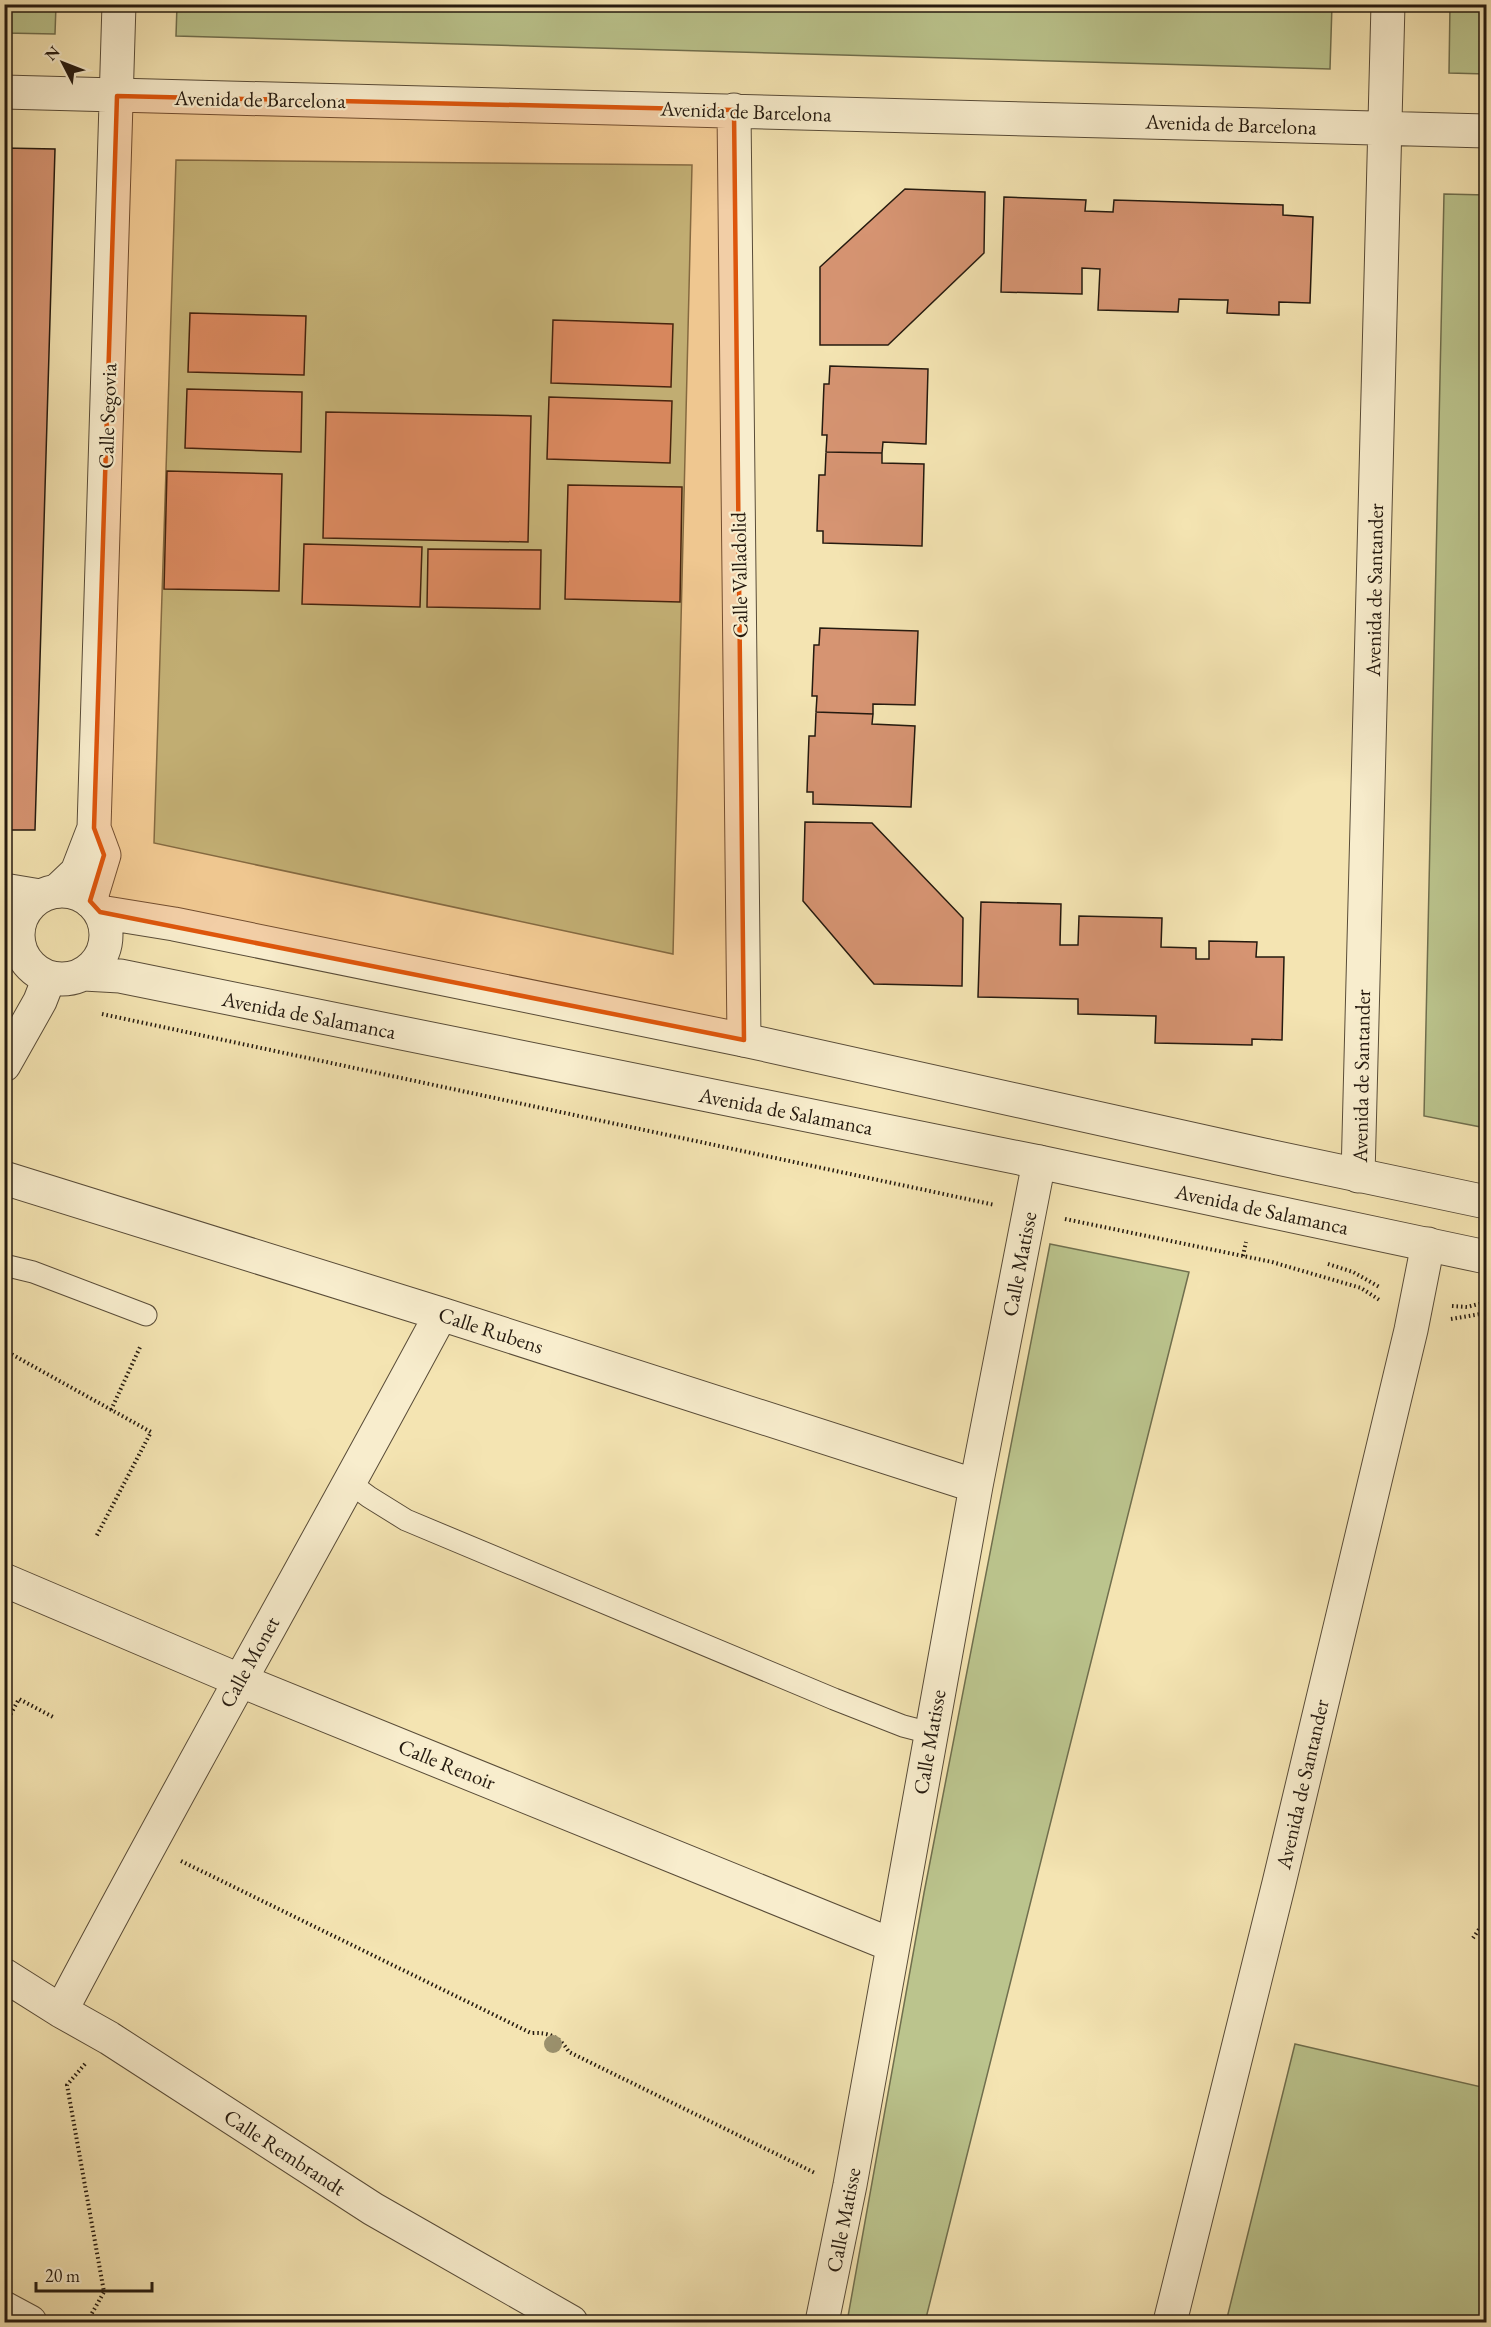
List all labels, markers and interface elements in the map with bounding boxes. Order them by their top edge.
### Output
north arrow [33,33,93,93]
text: N [40,41,64,65]
street label: Avenida de Barcelona [173,84,346,114]
street label: Avenida de Barcelona [659,94,833,128]
street label: Avenida de Barcelona [1144,107,1318,141]
street label: Calle Segovia [92,362,122,469]
street label: Avenida de Santander [1359,503,1389,678]
street label: Calle Valladolid [724,511,754,638]
street label: Avenida de Salamanca [219,985,399,1045]
street label: Avenida de Santander [1346,989,1376,1164]
street label: Avenida de Salamanca [696,1081,876,1141]
street label: Avenida de Salamanca [1172,1177,1352,1241]
street label: Calle Matisse [996,1209,1042,1319]
street label: Calle Rubens [435,1300,547,1360]
street label: Calle Monet [213,1611,285,1713]
street label: Calle Matisse [906,1687,952,1797]
street label: Avenida de Santander [1269,1696,1335,1873]
street label: Calle Renoir [394,1732,500,1796]
street label: Calle Rembrandt [219,2103,351,2202]
street label: Calle Matisse [820,2165,866,2275]
scale bar [36,2255,152,2293]
text: 20 m [45,2264,80,2287]

